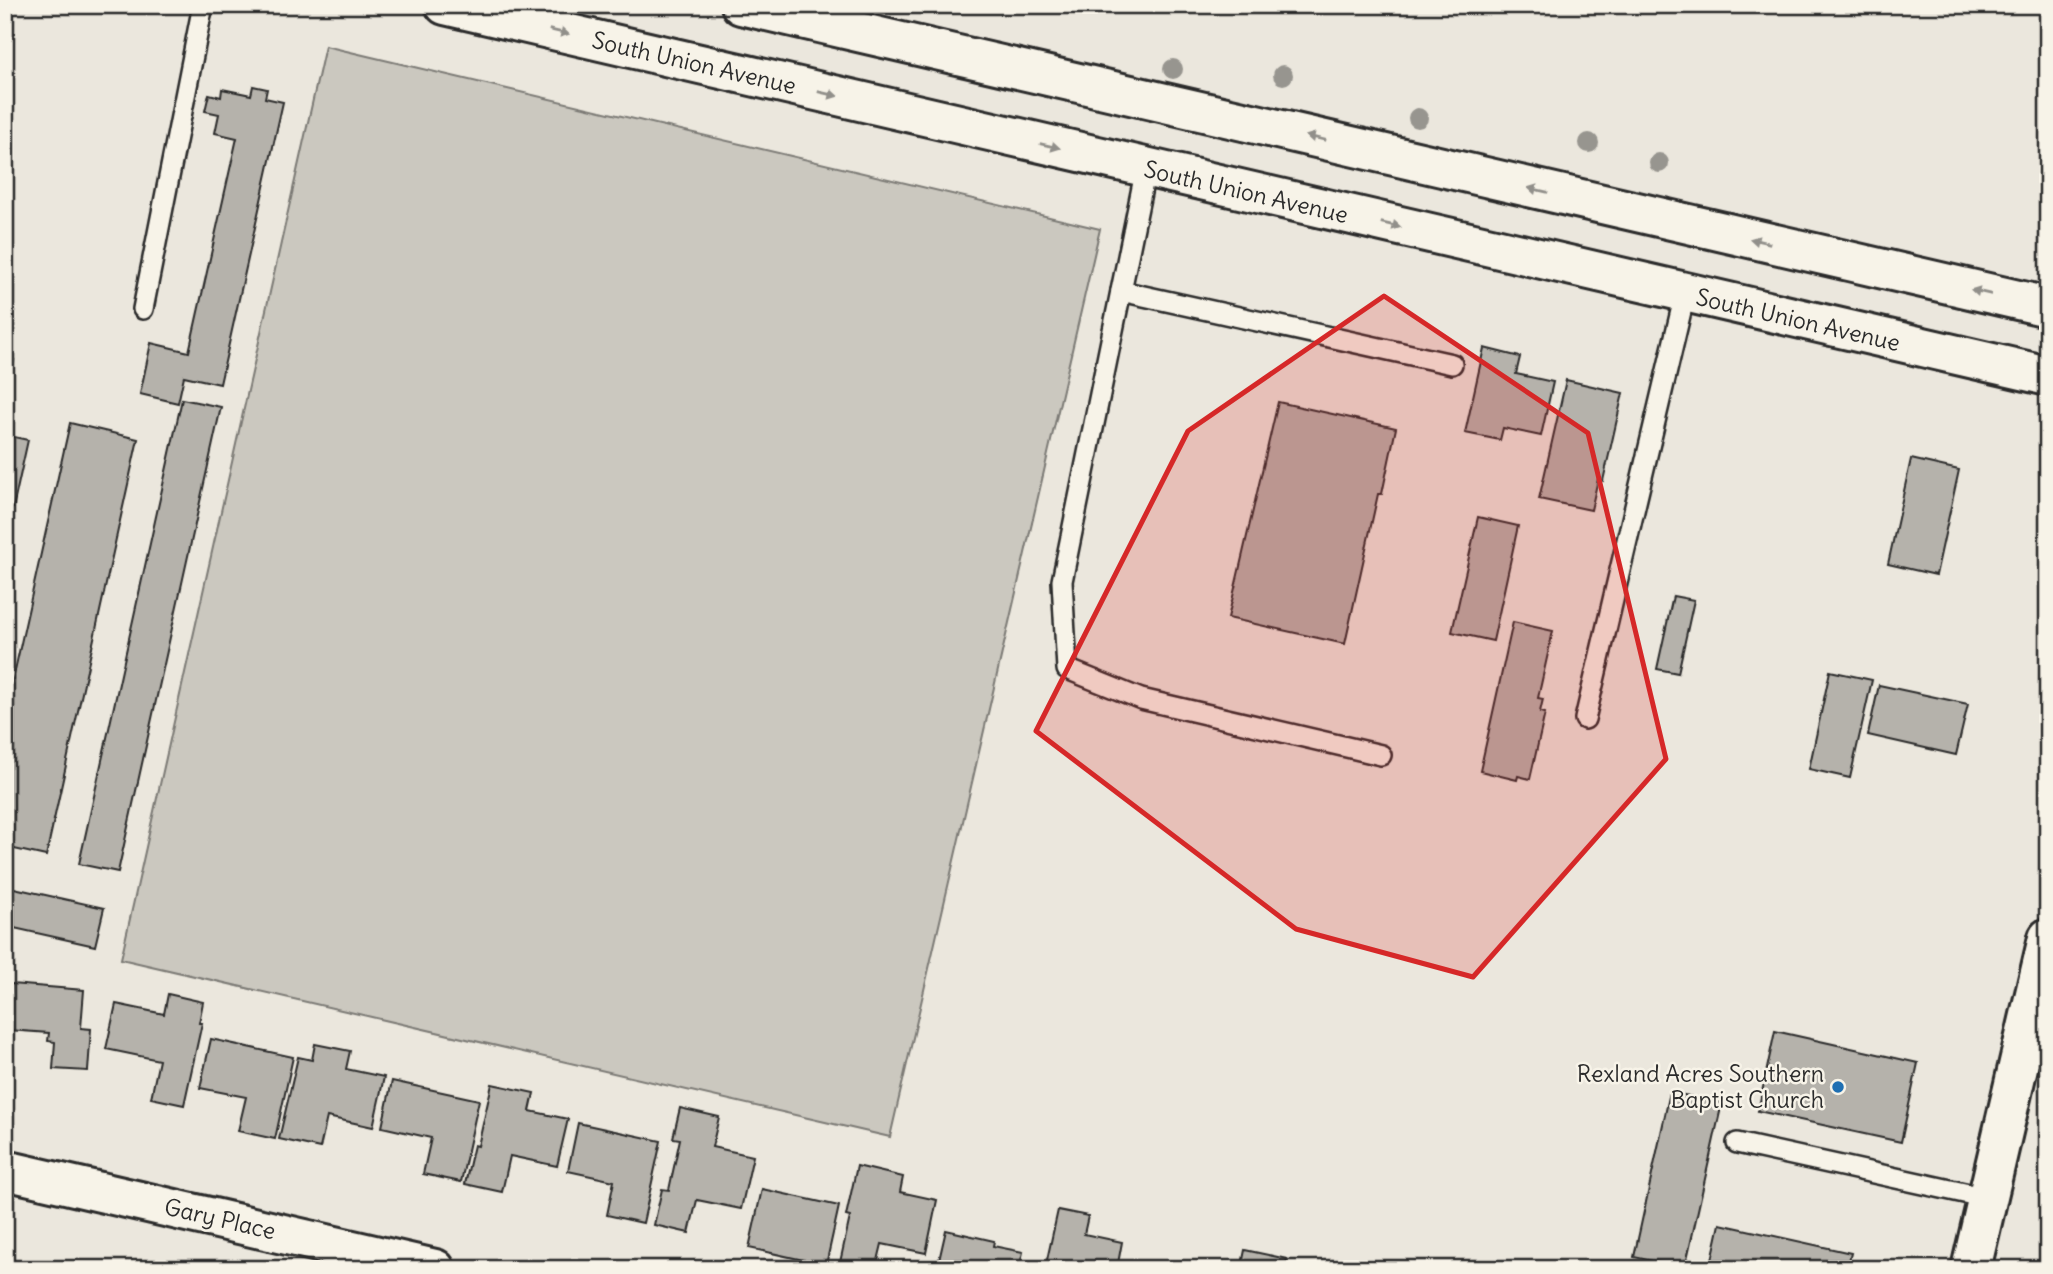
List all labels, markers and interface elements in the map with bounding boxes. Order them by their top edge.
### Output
street label: South Union Avenue [589,25,799,100]
one-way arrow [548,27,570,38]
one-way arrow [817,89,839,100]
one-way arrow [1305,133,1327,144]
one-way arrow [1039,141,1061,152]
street label: South Union Avenue [1141,154,1351,229]
one-way arrow [1527,184,1549,195]
one-way arrow [1380,220,1402,231]
one-way arrow [1749,235,1771,246]
street label: South Union Avenue [1693,282,1903,357]
one-way arrow [1970,286,1992,297]
place label: Rexland Acres Southern Baptist Church [1577,1059,1824,1114]
marker: Rexland Acres Southern Baptist Church [1830,1079,1846,1095]
street label: Gary Place [162,1192,279,1245]

